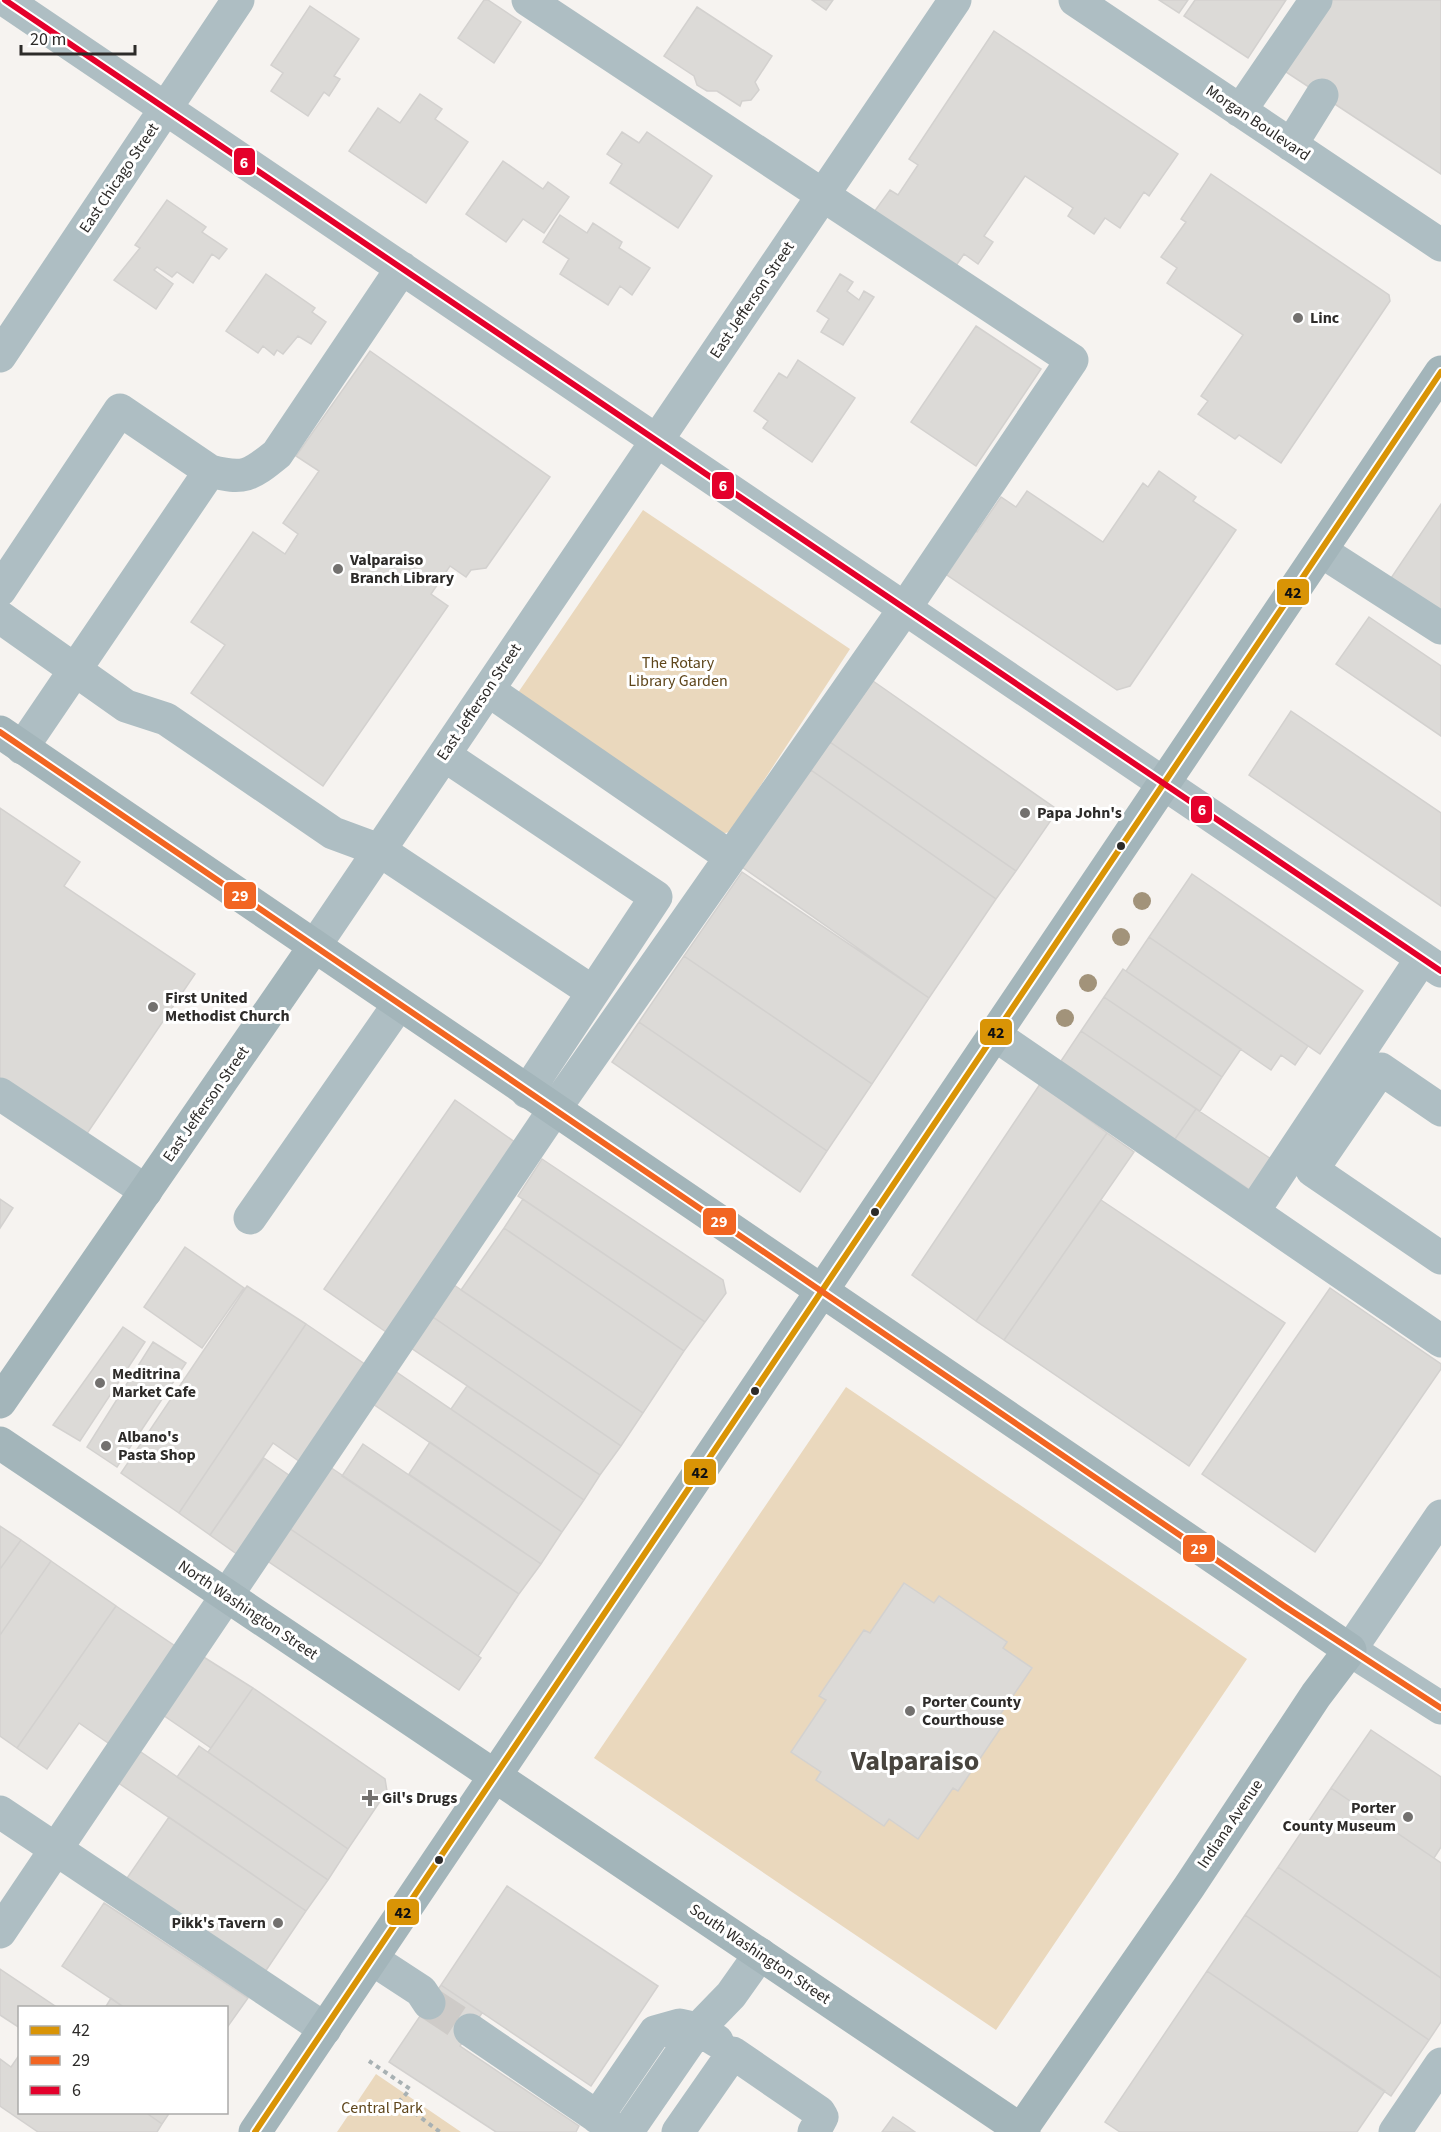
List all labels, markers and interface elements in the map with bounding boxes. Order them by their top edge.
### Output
scale bar [21,18,135,56]
text: 20 m [30,27,66,52]
street label: Morgan Boulevard [1201,80,1315,166]
street label: East Chicago Street [74,118,164,237]
line badge: 6 [233,147,256,176]
text: 6 [240,152,248,174]
street label: East Jefferson Street [705,237,800,363]
place label: Linc [1310,307,1340,329]
marker: Linc [1291,311,1305,325]
line badge: 6 [711,471,735,500]
text: 6 [719,475,727,497]
place label: Valparaiso Branch Library [349,549,455,589]
marker: Valparaiso Branch Library [331,562,345,576]
line badge: 42 [1276,578,1310,606]
text: 42 [1285,582,1301,604]
street label: East Jefferson Street [432,639,527,765]
park label: The Rotary Library Garden [628,652,728,692]
line badge: 6 [1190,795,1213,824]
text: 6 [1198,799,1206,821]
place label: Papa John's [1037,802,1122,824]
marker: Papa John's [1018,806,1032,820]
unlabelled marker [1115,840,1127,852]
line badge: 29 [223,881,257,910]
text: 29 [232,885,248,907]
place label: First United Methodist Church [165,987,290,1027]
marker: First United Methodist Church [146,1000,160,1014]
line badge: 42 [979,1018,1013,1046]
text: 42 [988,1022,1004,1044]
street label: East Jefferson Street [158,1041,255,1166]
unlabelled marker [869,1206,881,1218]
line badge: 29 [702,1207,737,1236]
text: 29 [711,1211,727,1233]
place label: Meditrina Market Cafe [112,1363,196,1403]
marker: Meditrina Market Cafe [93,1376,107,1390]
unlabelled marker [749,1385,761,1397]
place label: Albano's Pasta Shop [117,1426,196,1466]
marker: Albano's Pasta Shop [99,1439,113,1453]
line badge: 42 [683,1458,717,1486]
text: 42 [692,1462,708,1484]
line badge: 29 [1182,1534,1216,1563]
text: 29 [1191,1538,1207,1560]
street label: North Washington Street [174,1555,323,1665]
place label: Porter County Courthouse [922,1691,1022,1731]
marker: Porter County Courthouse [903,1704,917,1718]
district label: Valparaiso [850,1741,979,1781]
street label: Indiana Avenue [1192,1775,1268,1873]
place label: Gil's Drugs [382,1787,457,1809]
marker: Gil's Drugs [363,1791,377,1805]
place label: Porter County Museum [1282,1797,1397,1837]
marker: Porter County Museum [1401,1810,1415,1824]
unlabelled marker [433,1854,445,1866]
line badge: 42 [386,1898,420,1926]
street label: South Washington Street [685,1899,835,2010]
text: 42 [395,1902,411,1924]
place label: Pikk's Tavern [171,1912,266,1934]
marker: Pikk's Tavern [271,1916,285,1930]
legend [18,2006,228,2114]
text: 42 [72,2018,90,2043]
text: 29 [72,2048,90,2073]
text: 6 [72,2078,81,2103]
park label: Central Park [341,2097,423,2119]

